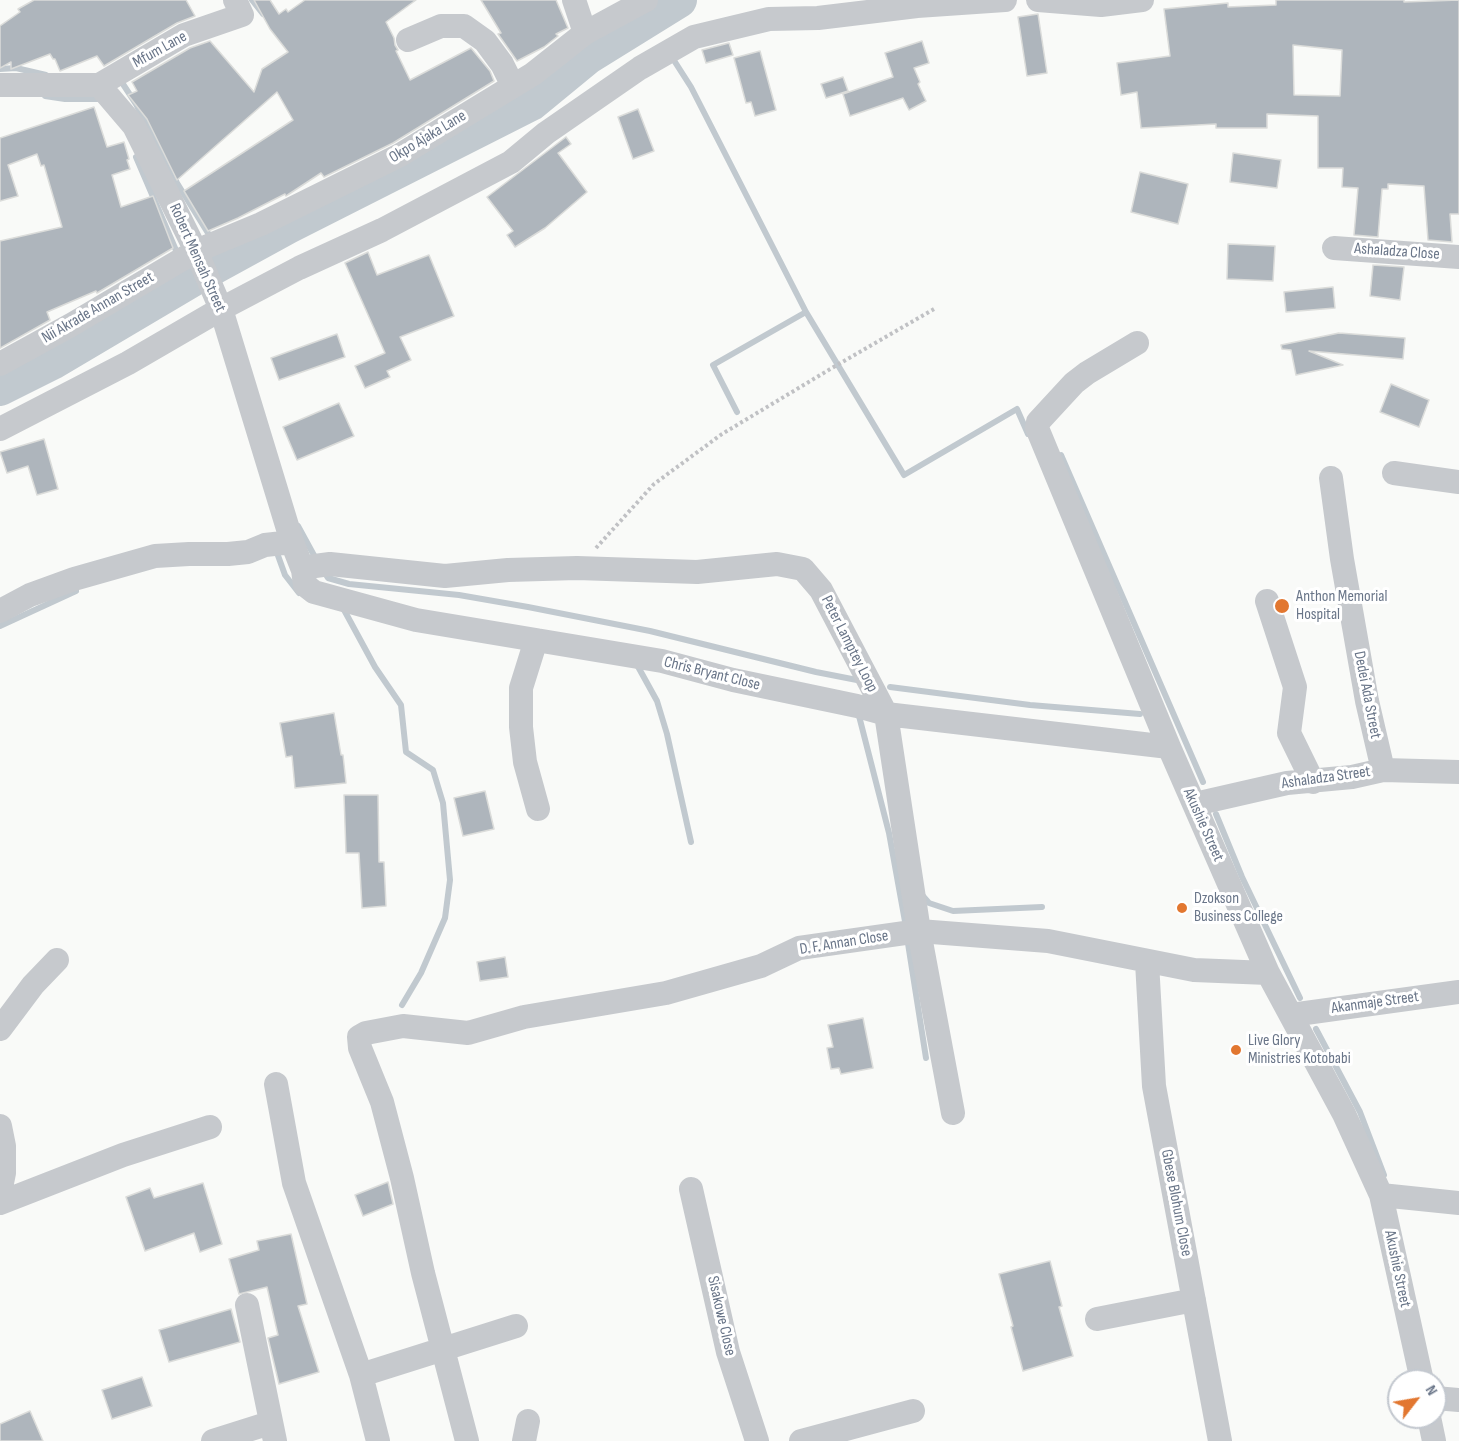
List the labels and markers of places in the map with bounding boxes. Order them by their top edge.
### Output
place label: Anthon Memorial Hospital [1296,587,1387,625]
marker: Anthon Memorial Hospital [1273,597,1291,615]
place label: Dzokson Business College [1194,889,1283,927]
marker: Dzokson Business College [1175,901,1189,915]
place label: Live Glory Ministries Kotobabi [1248,1031,1351,1069]
marker: Live Glory Ministries Kotobabi [1229,1043,1243,1057]

